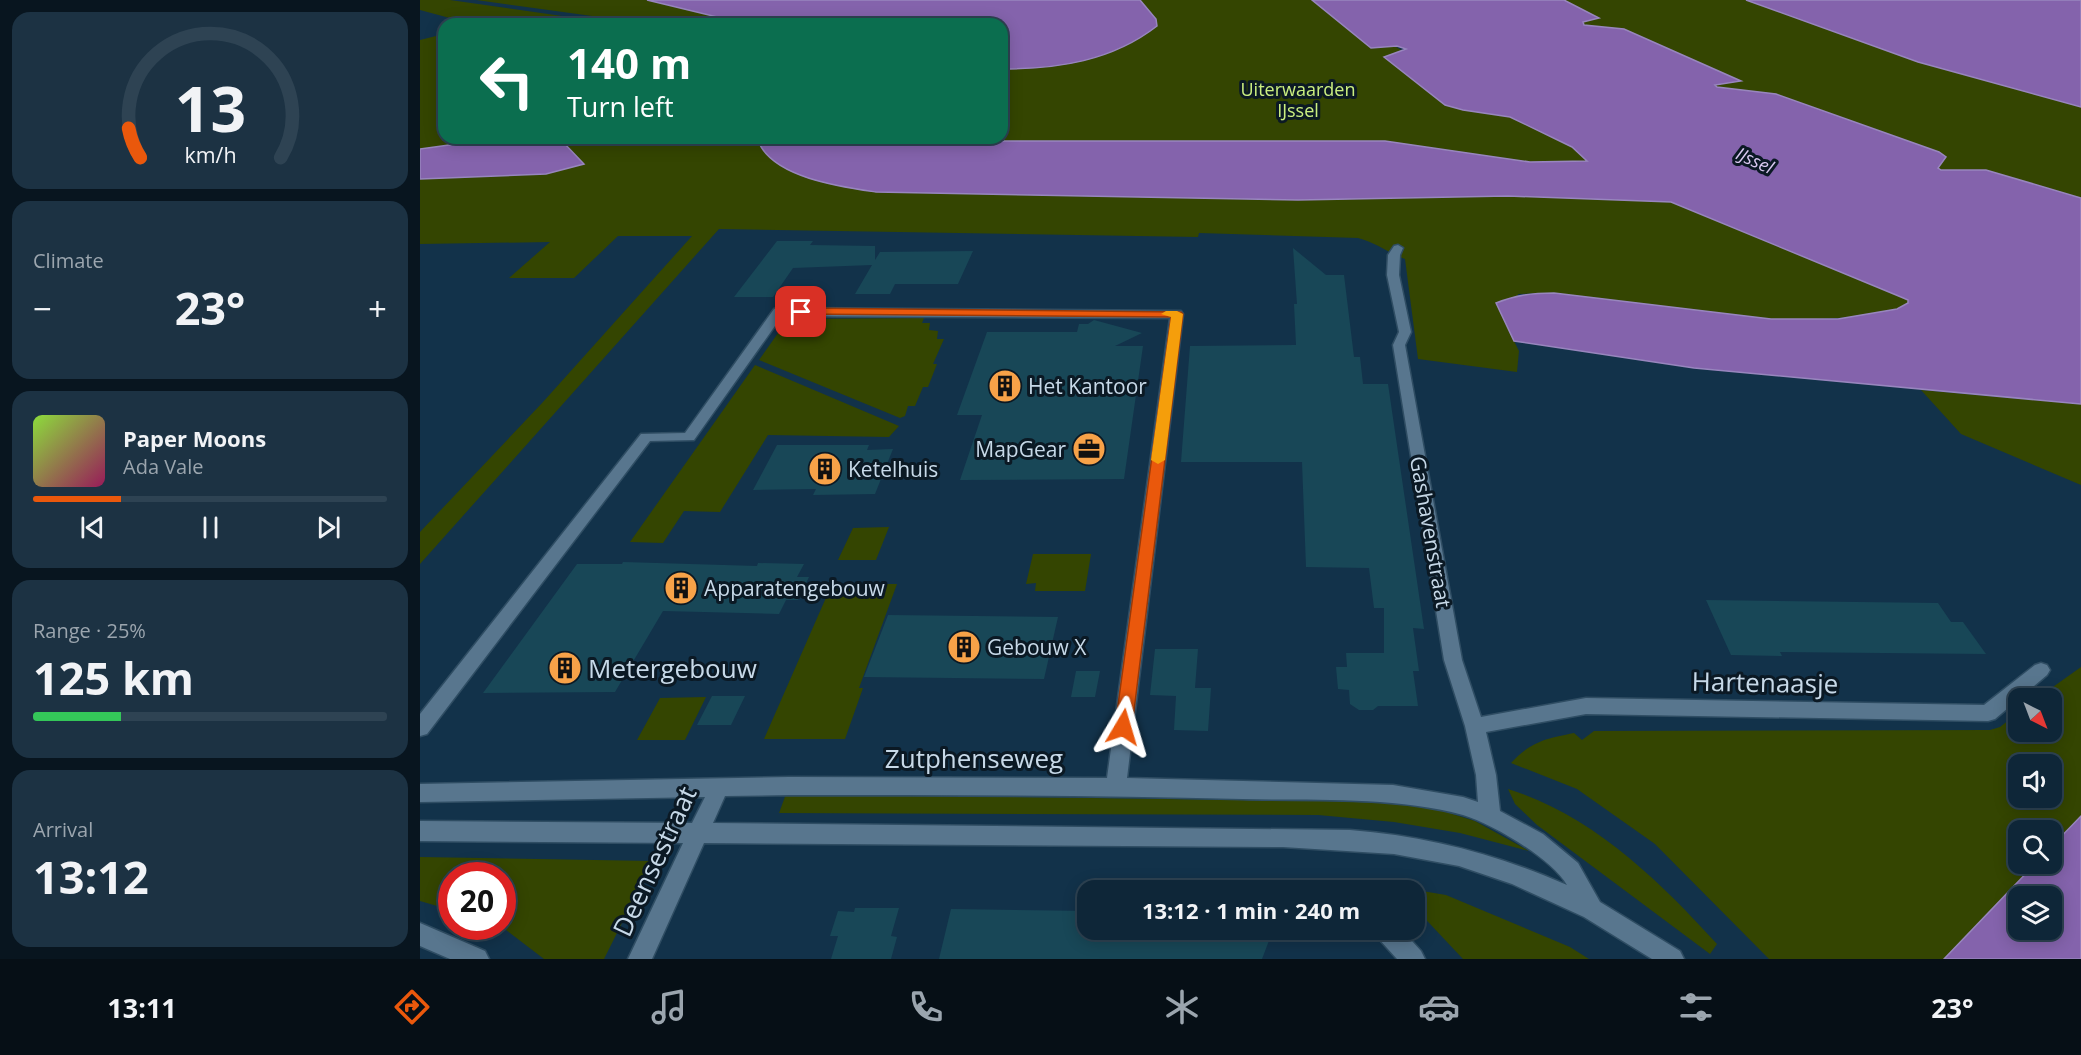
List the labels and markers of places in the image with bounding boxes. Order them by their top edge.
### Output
pin [775,286,826,337]
building icon: Het Kantoor [987,368,1023,404]
place label: Het Kantoor [1028,372,1147,400]
office icon: MapGear [1071,431,1107,467]
place label: MapGear [975,435,1066,463]
building icon: Ketelhuis [807,451,843,487]
place label: Ketelhuis [848,455,938,483]
building icon: Apparatengebouw [663,570,699,606]
place label: Apparatengebouw [704,574,886,602]
building icon: Gebouw X [946,629,982,665]
place label: Gebouw X [987,633,1087,661]
building icon: Metergebouw [547,650,583,686]
place label: Metergebouw [588,650,757,686]

